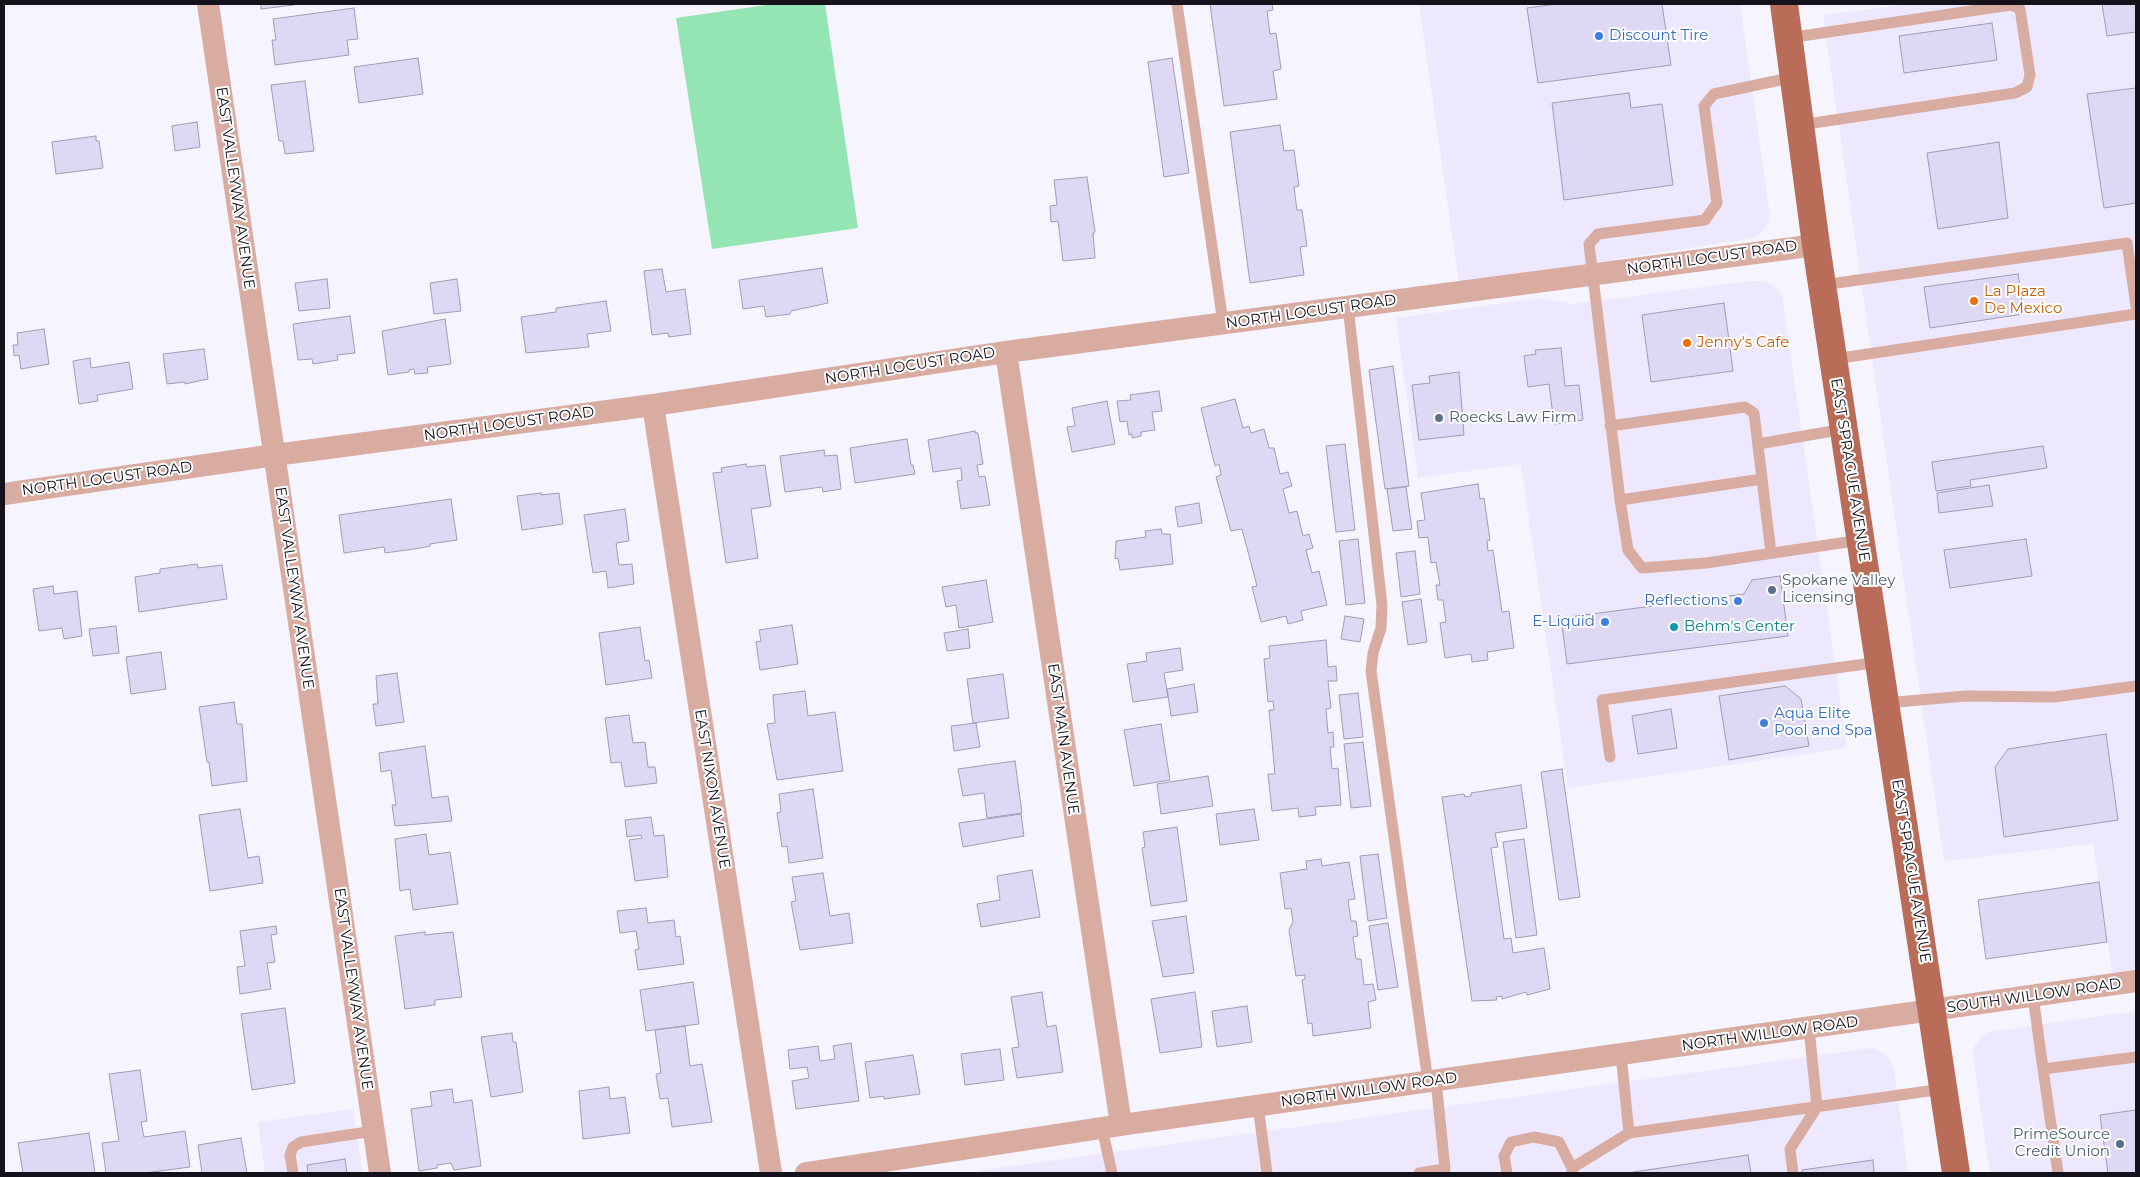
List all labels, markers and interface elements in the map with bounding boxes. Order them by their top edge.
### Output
place label: Discount Tire [1609,27,1708,45]
marker: Discount Tire [1593,30,1605,42]
street label: EAST VALLEYWAY AVENUE [212,86,258,290]
street label: NORTH LOCUST ROAD [1626,237,1798,279]
place label: La Plaza De Mexico [1984,283,2062,318]
street label: NORTH LOCUST ROAD [1225,291,1397,333]
marker: La Plaza De Mexico [1968,295,1980,307]
place label: Jenny's Cafe [1697,334,1789,352]
marker: Jenny's Cafe [1681,337,1693,349]
street label: NORTH LOCUST ROAD [824,344,996,388]
street label: EAST SPRAGUE AVENUE [1827,377,1873,563]
street label: NORTH LOCUST ROAD [423,403,595,445]
place label: Roecks Law Firm [1449,409,1577,427]
marker: Roecks Law Firm [1433,412,1445,424]
street label: NORTH LOCUST ROAD [21,458,193,500]
street label: EAST VALLEYWAY AVENUE [271,486,317,690]
place label: Spokane Valley Licensing [1782,572,1895,607]
marker: Spokane Valley Licensing [1766,584,1778,596]
place label: Reflections [1644,592,1728,610]
marker: Reflections [1732,595,1744,607]
place label: E-Liquid [1532,613,1595,631]
marker: E-Liquid [1599,616,1611,628]
place label: Behm's Center [1684,618,1795,636]
marker: Behm's Center [1668,621,1680,633]
street label: EAST MAIN AVENUE [1043,662,1083,816]
place label: Aqua Elite Pool and Spa [1774,705,1873,740]
street label: EAST NIXON AVENUE [690,708,734,870]
marker: Aqua Elite Pool and Spa [1758,717,1770,729]
street label: EAST SPRAGUE AVENUE [1888,778,1934,964]
street label: EAST VALLEYWAY AVENUE [330,887,376,1091]
street label: SOUTH WILLOW ROAD [1946,975,2122,1017]
street label: NORTH WILLOW ROAD [1681,1013,1859,1055]
street label: NORTH WILLOW ROAD [1280,1069,1458,1111]
place label: PrimeSource Credit Union [2013,1126,2110,1161]
marker: PrimeSource Credit Union [2114,1138,2126,1150]

